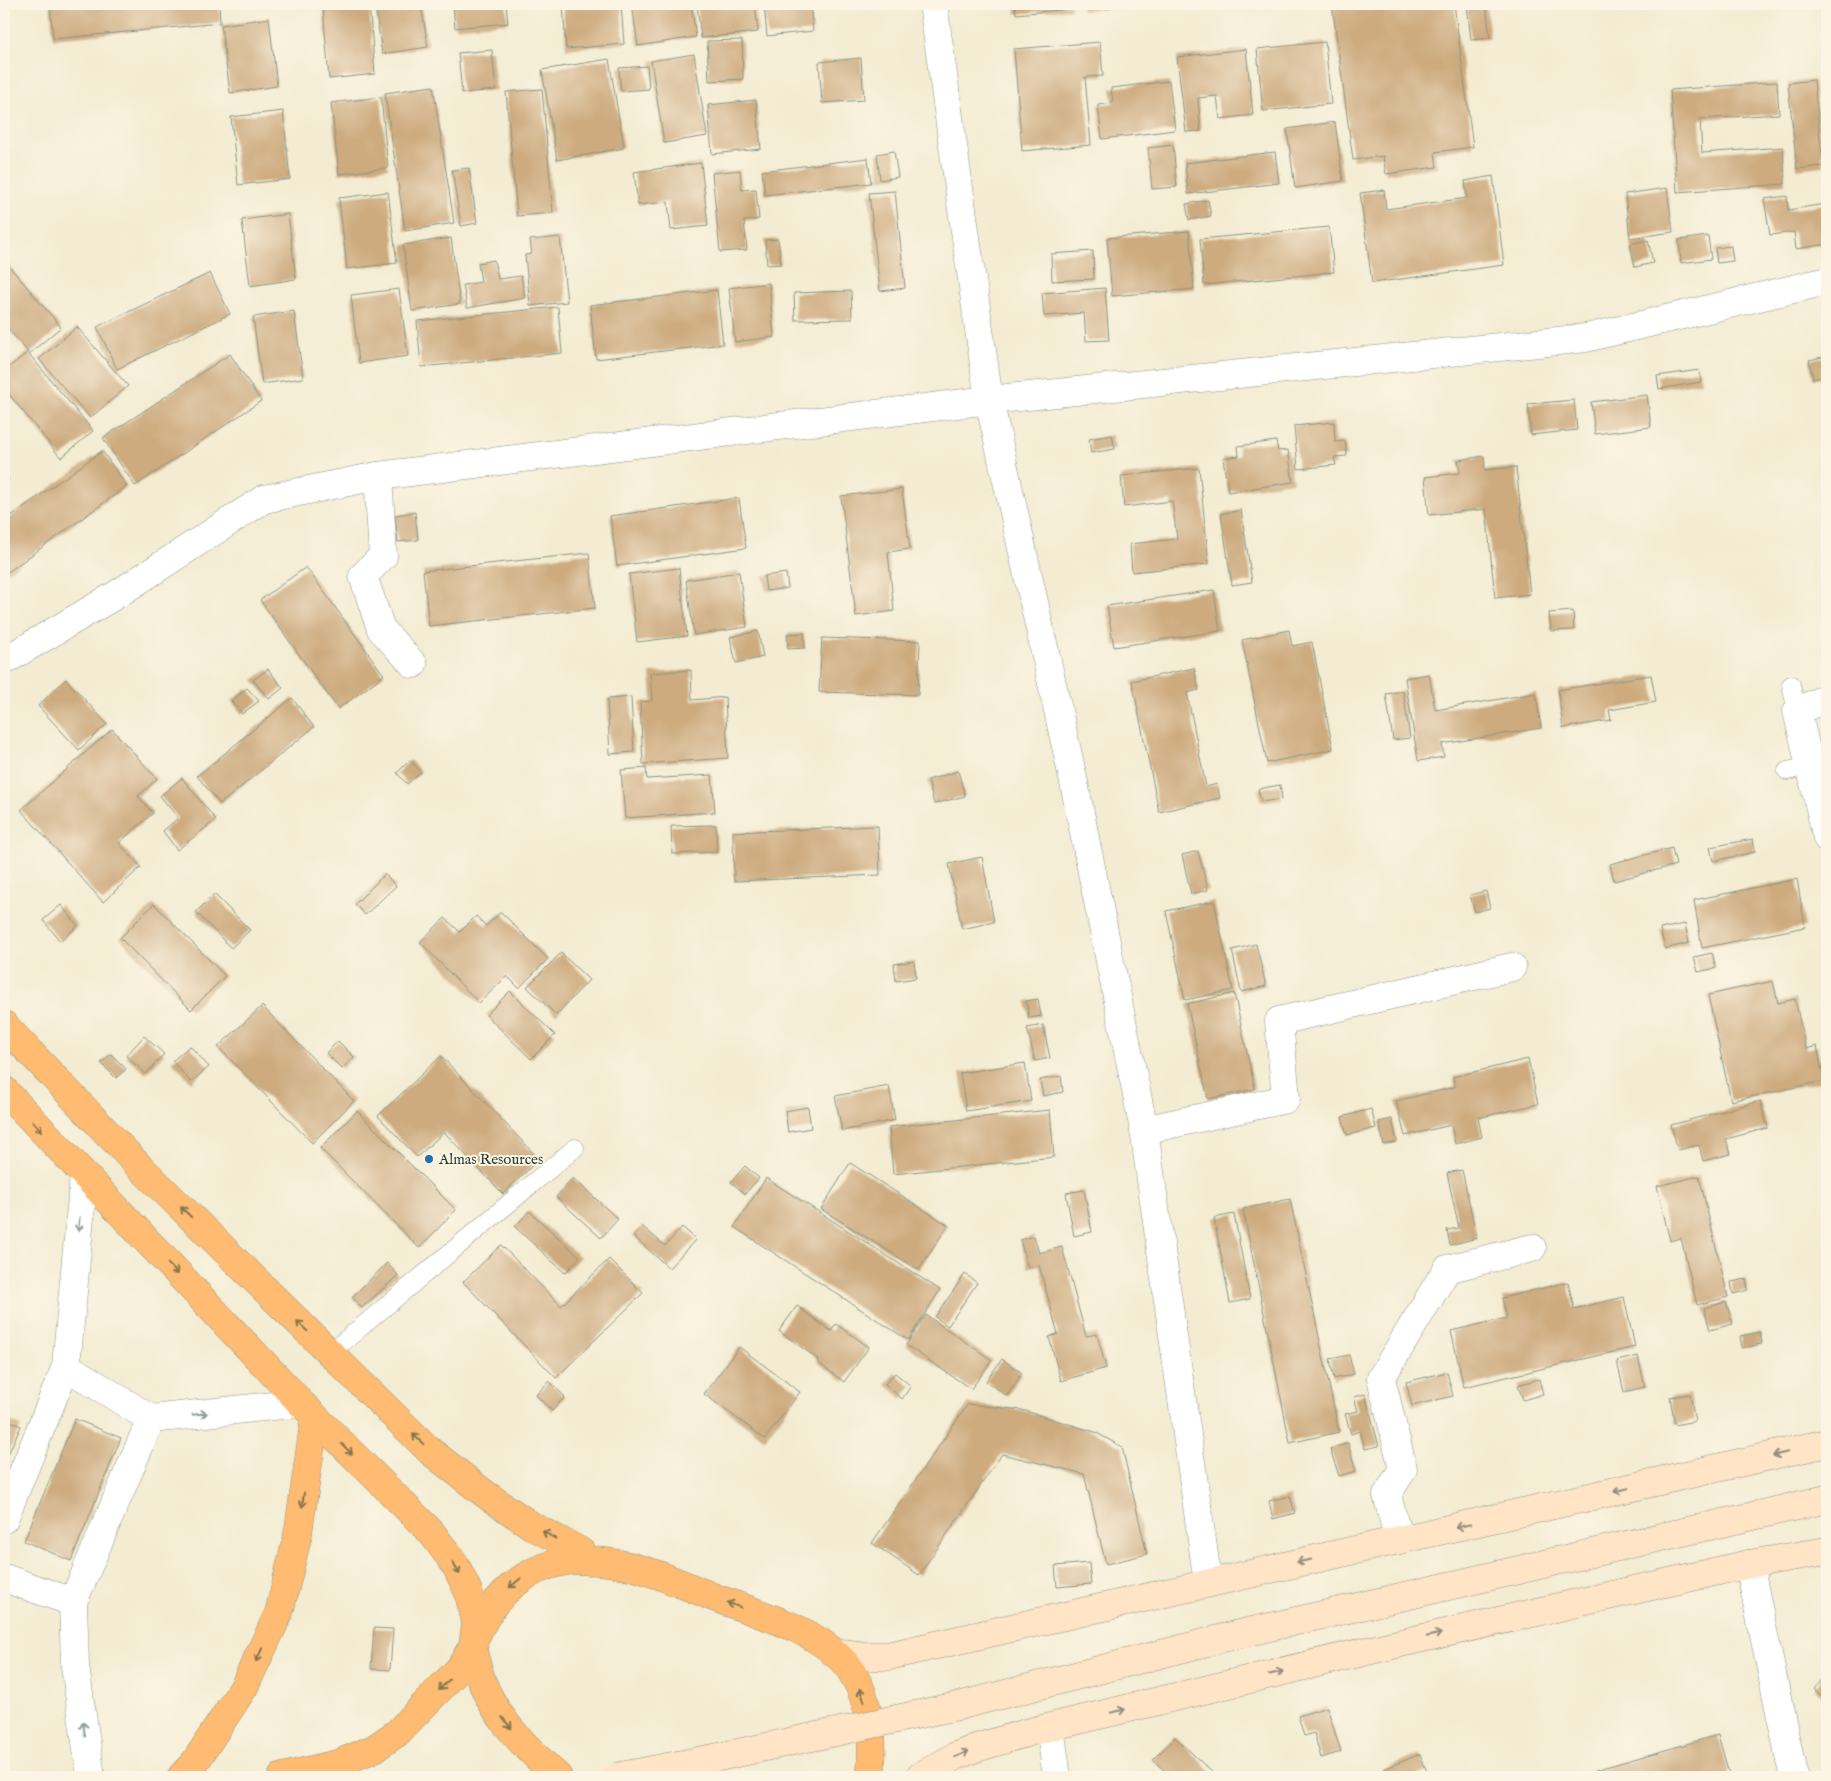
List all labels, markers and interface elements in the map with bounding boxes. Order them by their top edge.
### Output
one-way arrow [31,1119,43,1132]
place label: Almas Resources [438,1150,543,1169]
marker: Almas Resources [423,1153,435,1165]
one-way arrow [179,1206,192,1218]
one-way arrow [75,1215,84,1231]
one-way arrow [167,1263,179,1275]
one-way arrow [295,1320,308,1332]
one-way arrow [191,1409,207,1419]
one-way arrow [411,1433,424,1445]
one-way arrow [341,1443,353,1455]
one-way arrow [1772,1450,1788,1459]
one-way arrow [1614,1486,1630,1495]
one-way arrow [297,1491,307,1507]
one-way arrow [1455,1522,1471,1531]
one-way arrow [541,1530,556,1540]
one-way arrow [1297,1557,1313,1566]
one-way arrow [452,1560,462,1575]
one-way arrow [509,1578,522,1589]
one-way arrow [727,1600,742,1609]
one-way arrow [1426,1630,1442,1639]
one-way arrow [254,1647,263,1662]
one-way arrow [1268,1668,1284,1677]
one-way arrow [438,1679,450,1691]
one-way arrow [857,1688,866,1703]
one-way arrow [1110,1706,1126,1715]
one-way arrow [501,1717,512,1730]
one-way arrow [79,1721,89,1737]
one-way arrow [954,1748,969,1758]

